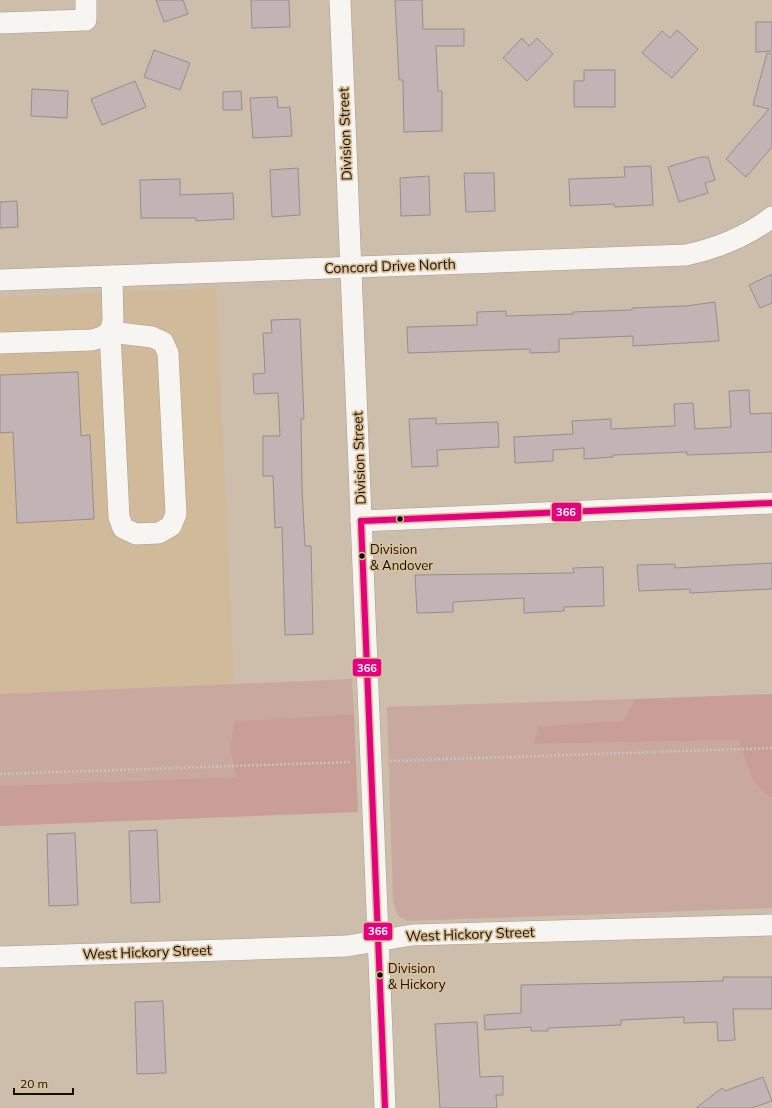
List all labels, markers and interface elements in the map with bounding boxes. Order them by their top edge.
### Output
street label: Division Street [334,87,356,181]
street label: Concord Drive North [324,255,456,277]
street label: Division Street [348,411,370,505]
line badge: 366 [551,502,582,522]
text: 366 [556,505,576,519]
unlabelled marker [395,514,405,524]
place label: Division & Andover [370,541,433,573]
marker: Division & Andover [357,551,367,561]
line badge: 366 [352,658,382,677]
text: 366 [357,661,377,675]
line badge: 366 [363,922,393,941]
street label: West Hickory Street [405,923,535,945]
text: 366 [368,924,388,938]
street label: West Hickory Street [82,941,212,963]
place label: Division & Hickory [388,960,446,992]
marker: Division & Hickory [375,970,385,980]
scale bar [14,1070,73,1096]
text: 20 m [20,1076,48,1091]

